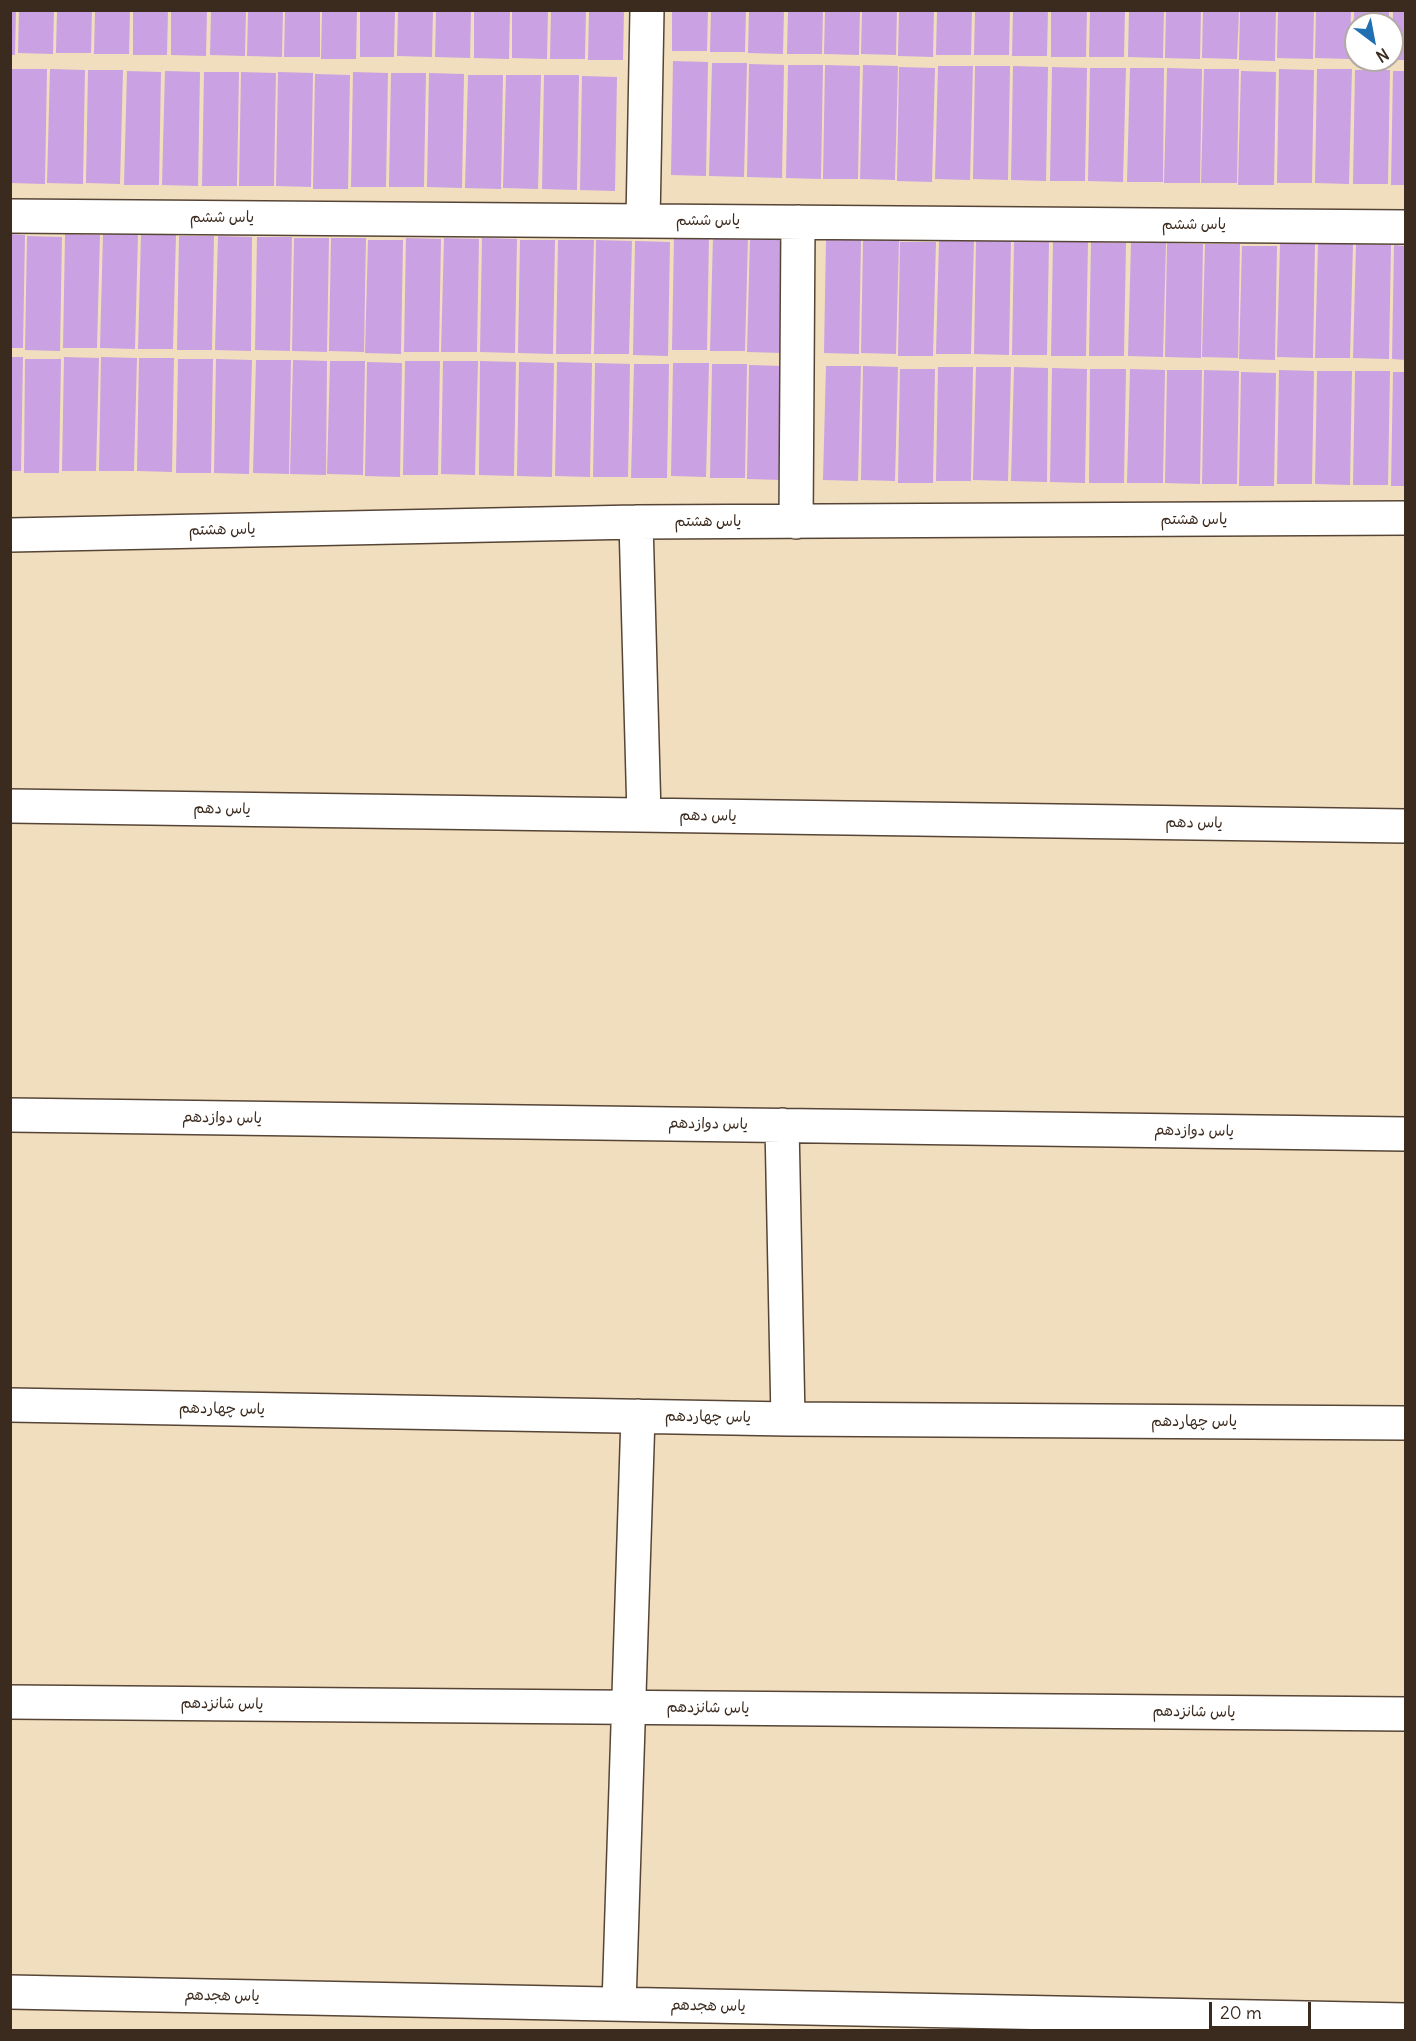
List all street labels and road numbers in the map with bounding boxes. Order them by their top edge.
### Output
street label: یاس ششم [190,209,254,227]
street label: یاس ششم [676,212,740,230]
street label: یاس ششم [1162,216,1226,234]
street label: یاس هشتم [1161,511,1227,529]
street label: یاس هشتم [675,513,741,531]
street label: یاس هشتم [188,520,256,540]
street label: یاس دهم [193,800,251,818]
street label: یاس دهم [679,807,737,825]
street label: یاس دهم [1165,814,1223,832]
street label: یاس دوازدهم [182,1108,262,1128]
street label: یاس دوازدهم [668,1114,748,1134]
street label: یاس دوازدهم [1154,1121,1234,1141]
street label: یاس چهاردهم [179,1399,265,1419]
street label: یاس چهاردهم [665,1407,751,1427]
street label: یاس چهاردهم [1151,1413,1237,1431]
street label: یاس شانزدهم [180,1694,264,1714]
street label: یاس شانزدهم [666,1698,750,1718]
street label: یاس شانزدهم [1152,1702,1236,1722]
street label: یاس هجدهم [184,1986,260,2006]
street label: یاس هجدهم [670,1996,746,2016]

